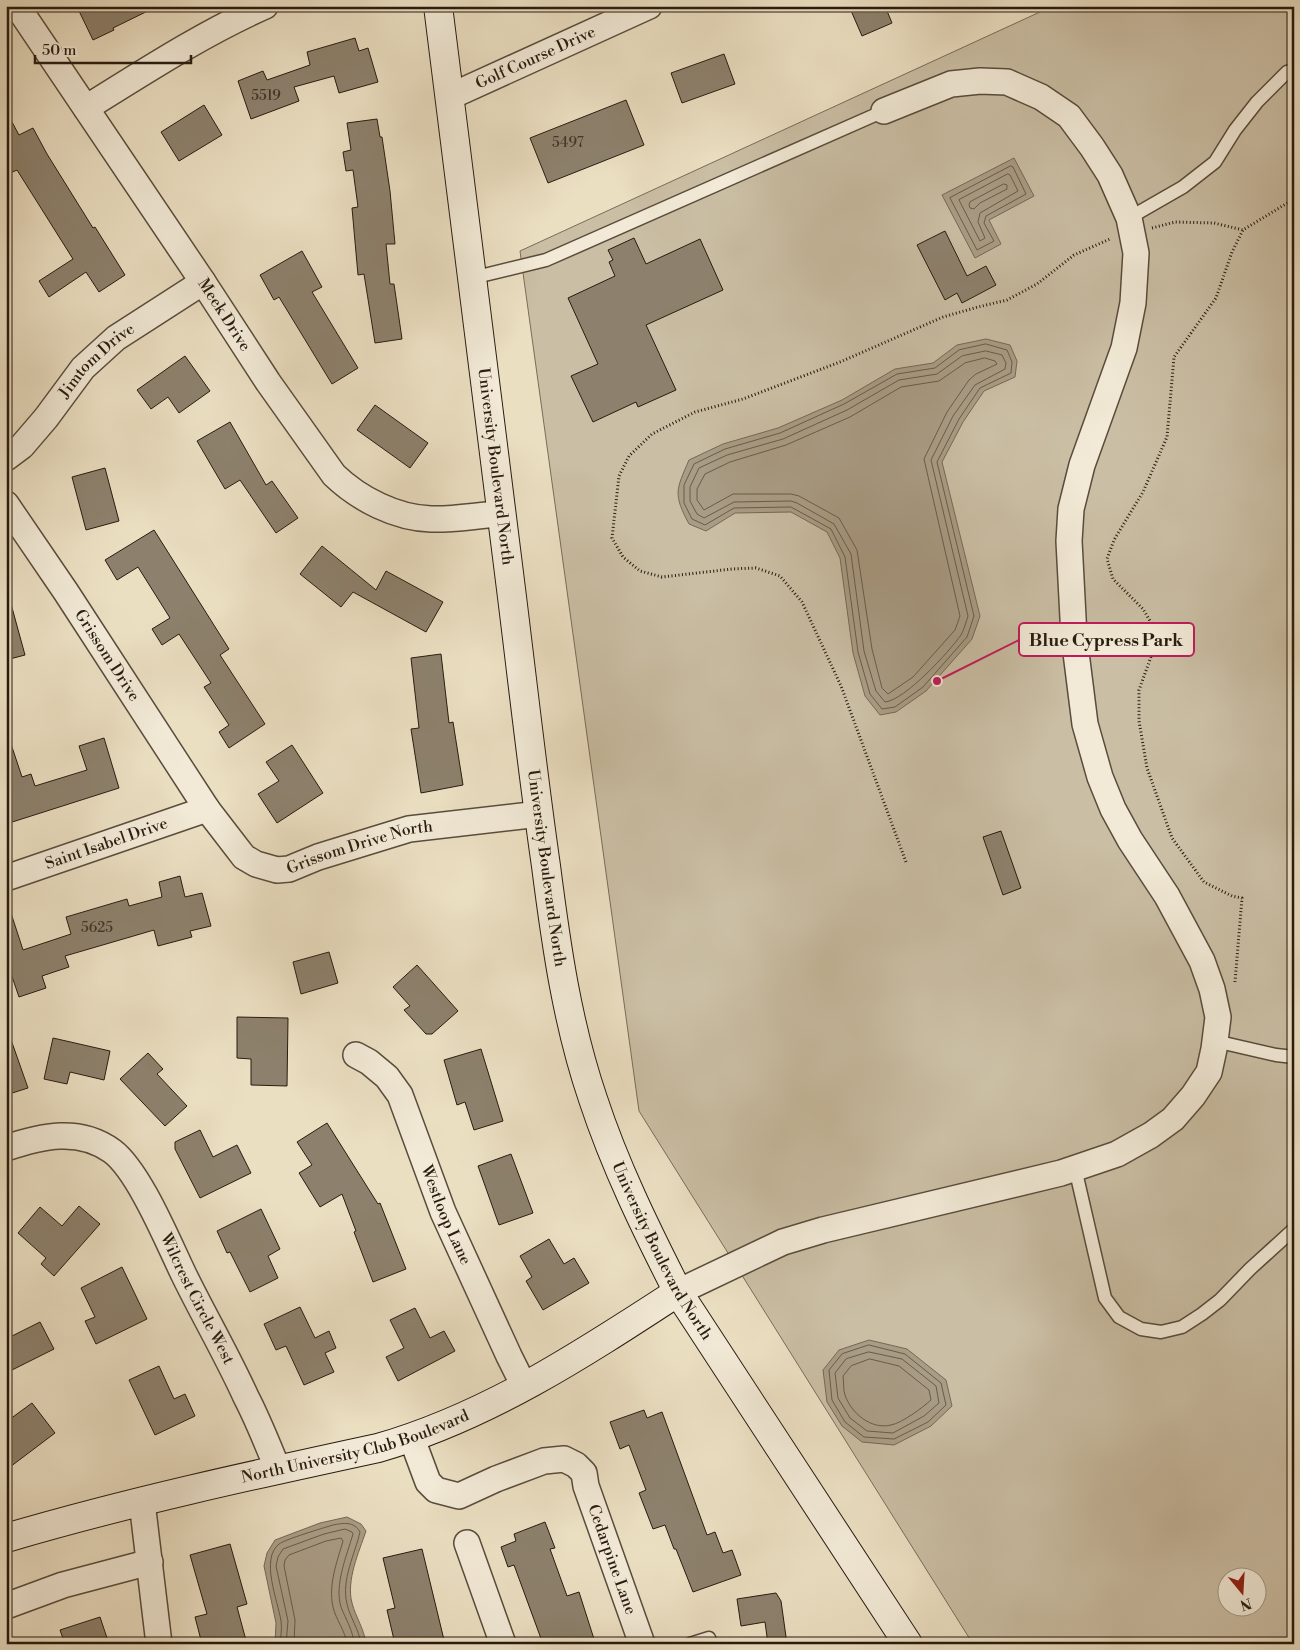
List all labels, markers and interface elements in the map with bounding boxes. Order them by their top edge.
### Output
street label: Golf Course Drive [472,22,599,94]
scale bar [35,32,191,64]
text: 50 m [42,41,76,60]
house number: 5519 [251,87,281,105]
house number: 5497 [552,134,584,152]
street label: Meek Drive [193,275,255,355]
street label: Jimtom Drive [54,319,138,403]
street label: University Boulevard North [473,367,518,567]
street label: Grissom Drive [70,606,144,705]
callout: Blue Cypress Park [1019,623,1194,656]
text: Blue Cypress Park [1029,629,1184,652]
street label: University Boulevard North [523,768,570,969]
street label: Saint Isabel Drive [42,813,170,874]
street label: Grissom Drive North [284,816,434,879]
house number: 5625 [81,919,113,937]
street label: University Boulevard North [607,1159,717,1344]
street label: Westloop Lane [416,1161,476,1268]
street label: Wilcrest Circle West [155,1229,239,1368]
street label: North University Club Boulevard [239,1405,472,1488]
street label: Cedarpine Lane [583,1502,641,1617]
north arrow [1218,1568,1268,1618]
text: N [1238,1593,1254,1614]

